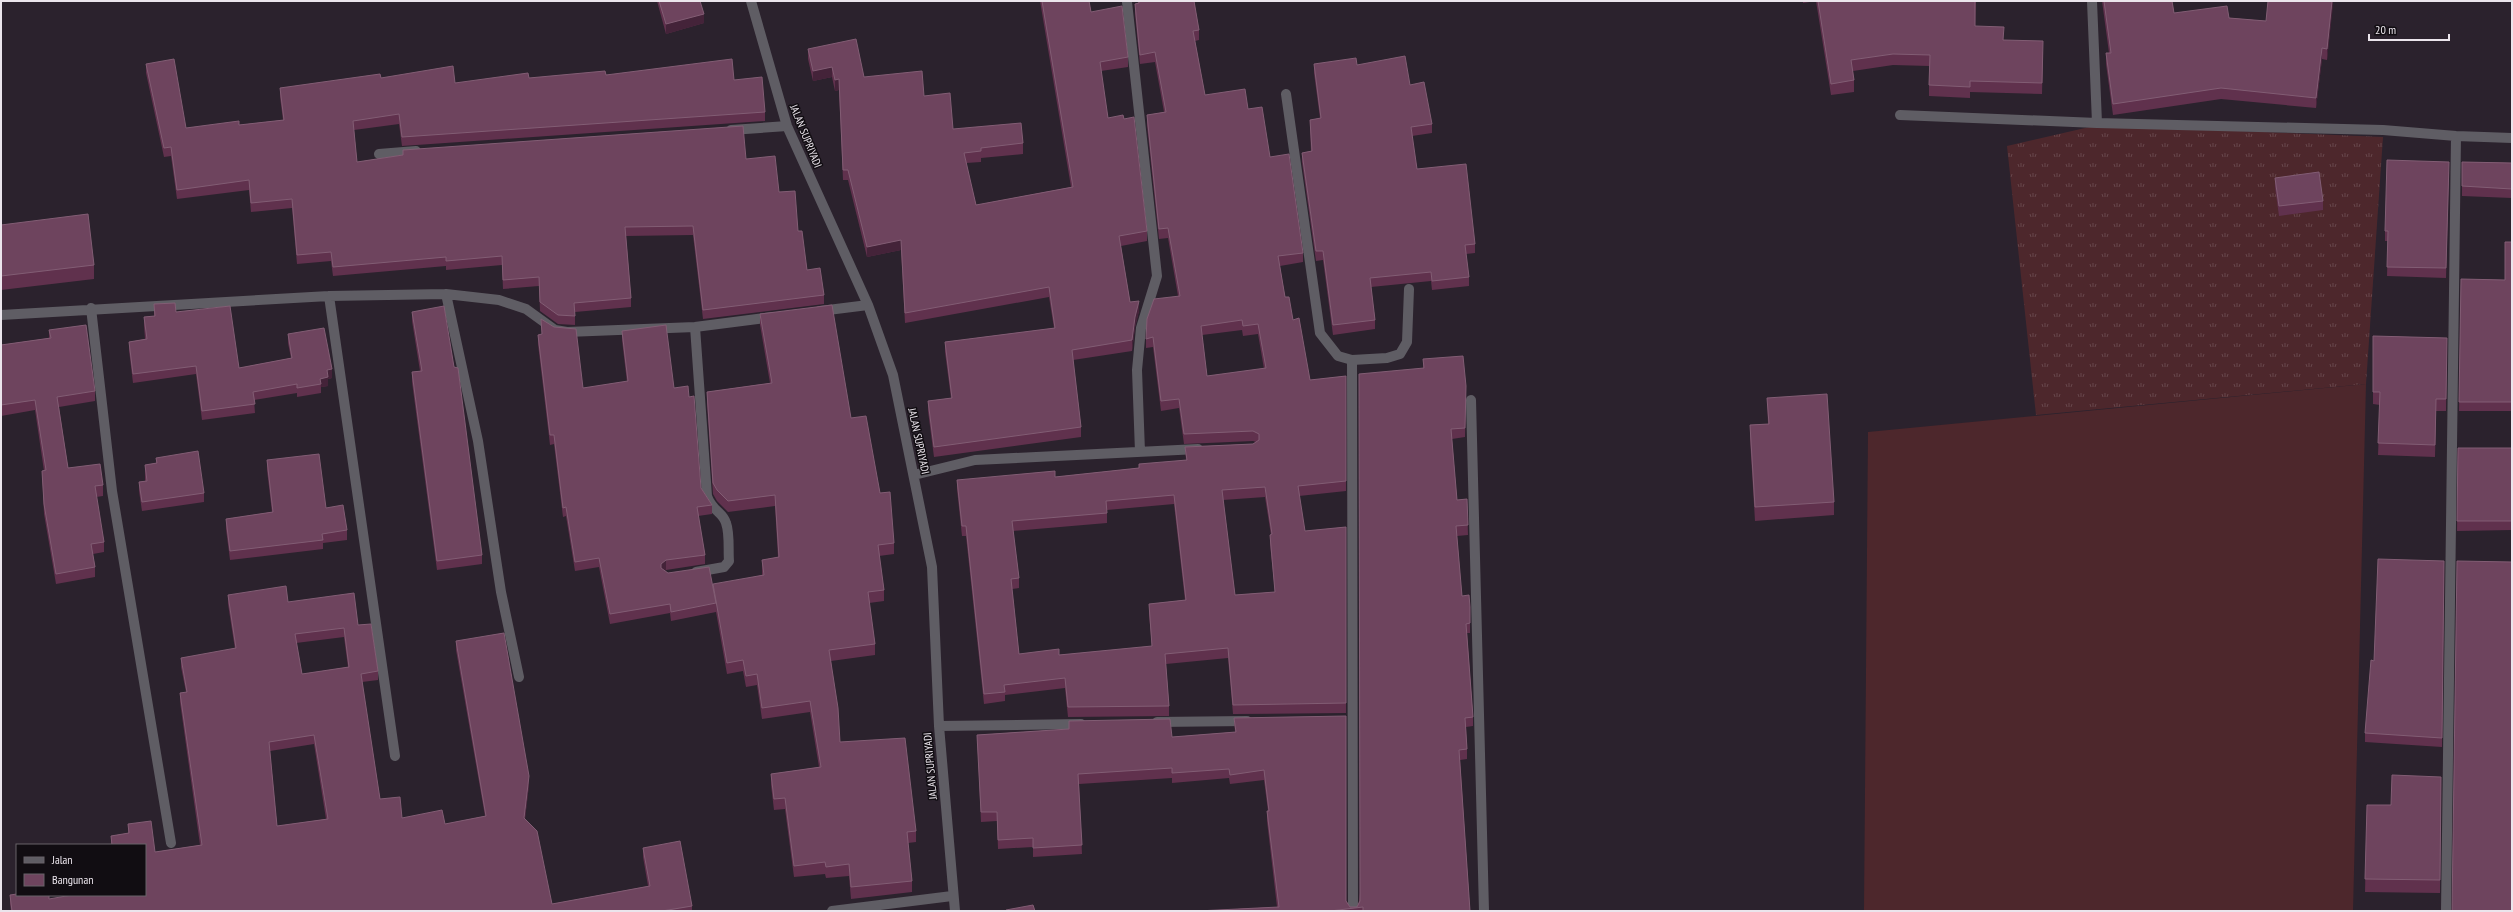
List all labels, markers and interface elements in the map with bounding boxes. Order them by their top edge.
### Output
scale bar [2369,16,2449,42]
text: 20 m [2375,22,2396,37]
street label: JALAN SUPRIYADI [787,101,825,170]
street label: JALAN SUPRIYADI [905,406,933,475]
street label: JALAN SUPRIYADI [920,732,940,801]
legend [16,844,146,896]
text: Jalan [51,852,73,867]
text: Bangunan [52,872,93,887]

